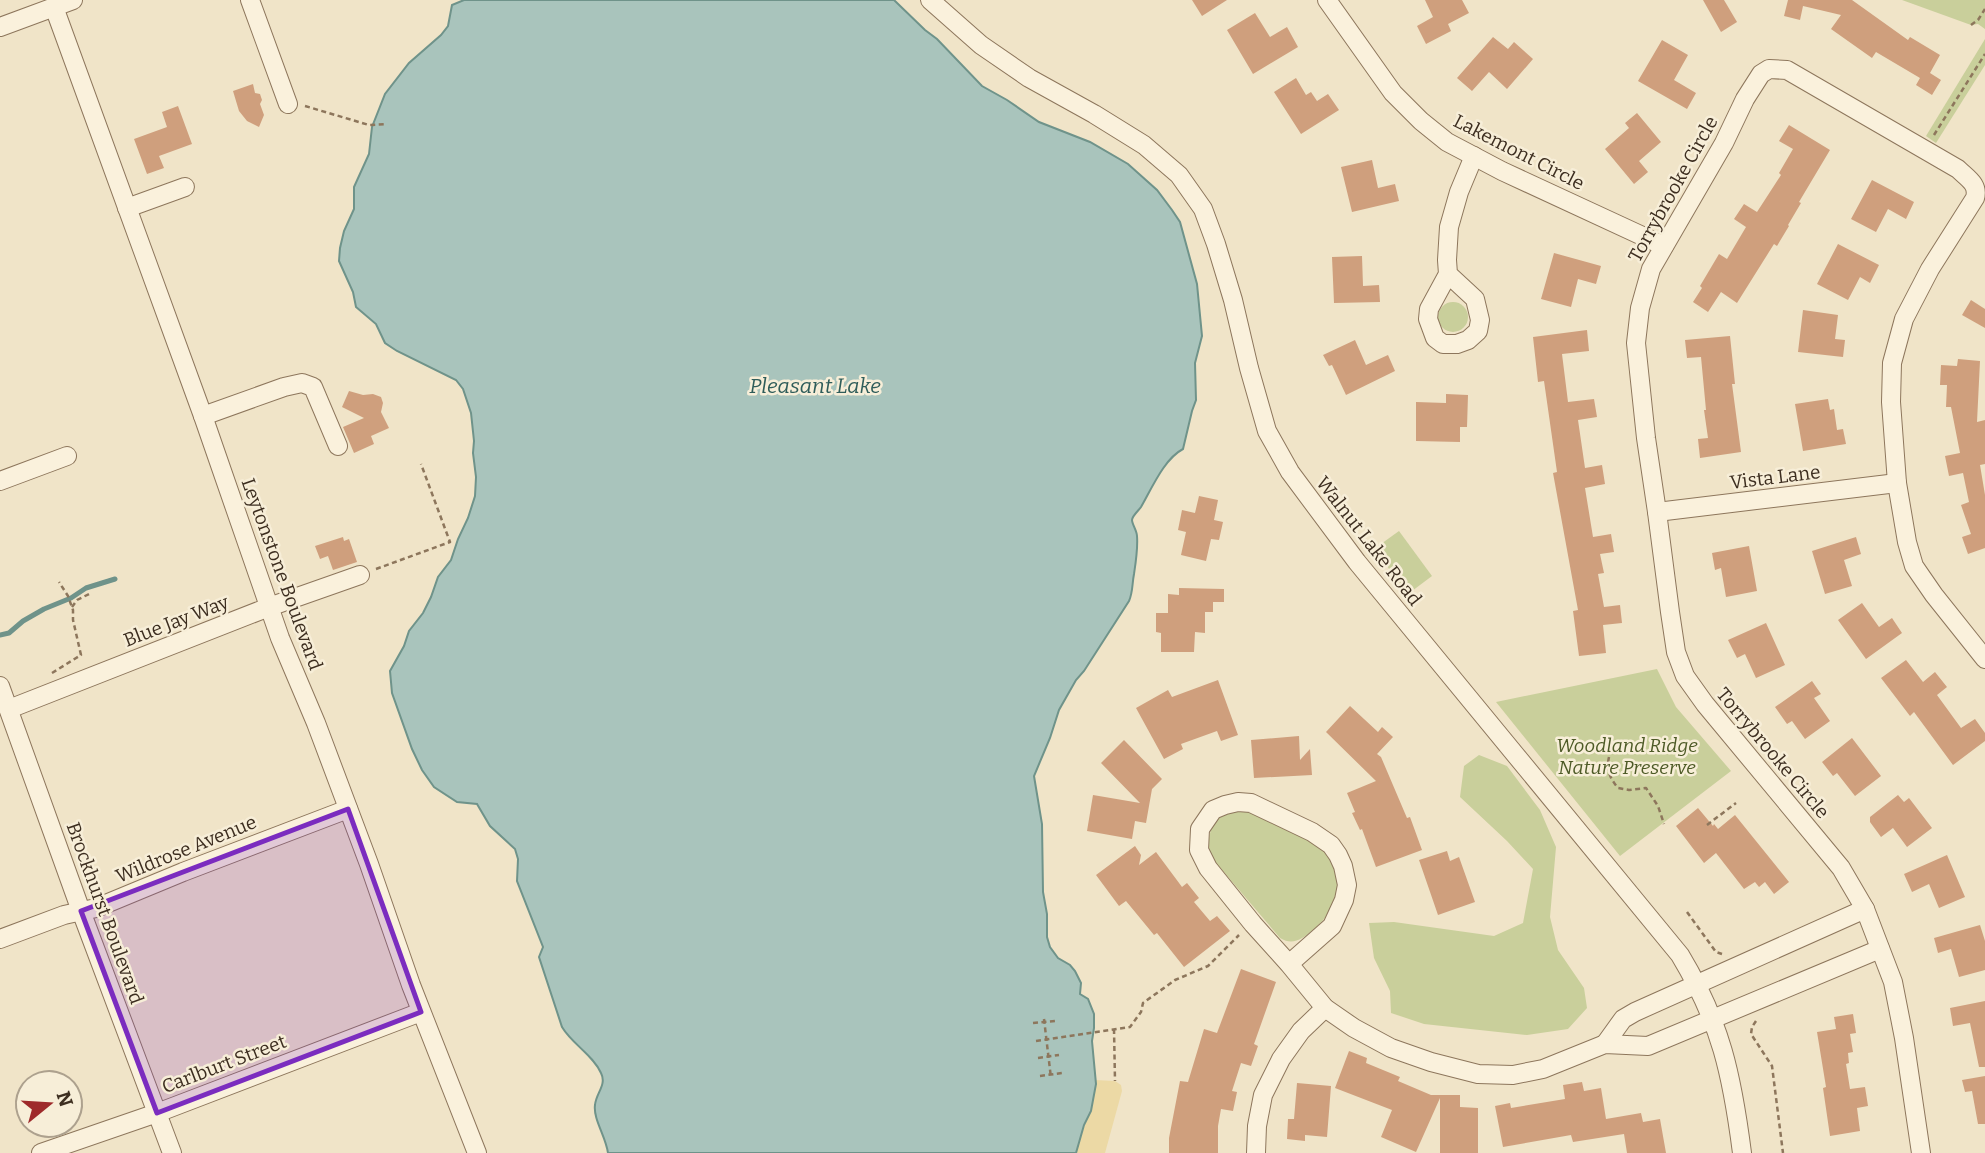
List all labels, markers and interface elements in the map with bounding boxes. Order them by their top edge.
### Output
street label: Lakemont Circle [1450,109,1588,195]
street label: Torrybrooke Circle [1623,112,1723,266]
water label: Pleasant Lake [749,373,881,399]
street label: Vista Lane [1728,460,1822,494]
street label: Walnut Lake Road [1311,472,1427,610]
street label: Leytonstone Boulevard [237,475,327,673]
street label: Blue Jay Way [120,590,233,652]
street label: Torrybrooke Circle [1712,683,1834,823]
park label: Woodland Ridge Nature Preserve [1556,734,1698,779]
street label: Wildrose Avenue [112,810,260,888]
street label: Brockhurst Boulevard [61,819,149,1007]
street label: Carlburt Street [159,1030,290,1098]
north arrow [14,1069,84,1139]
text: N [51,1088,78,1110]

